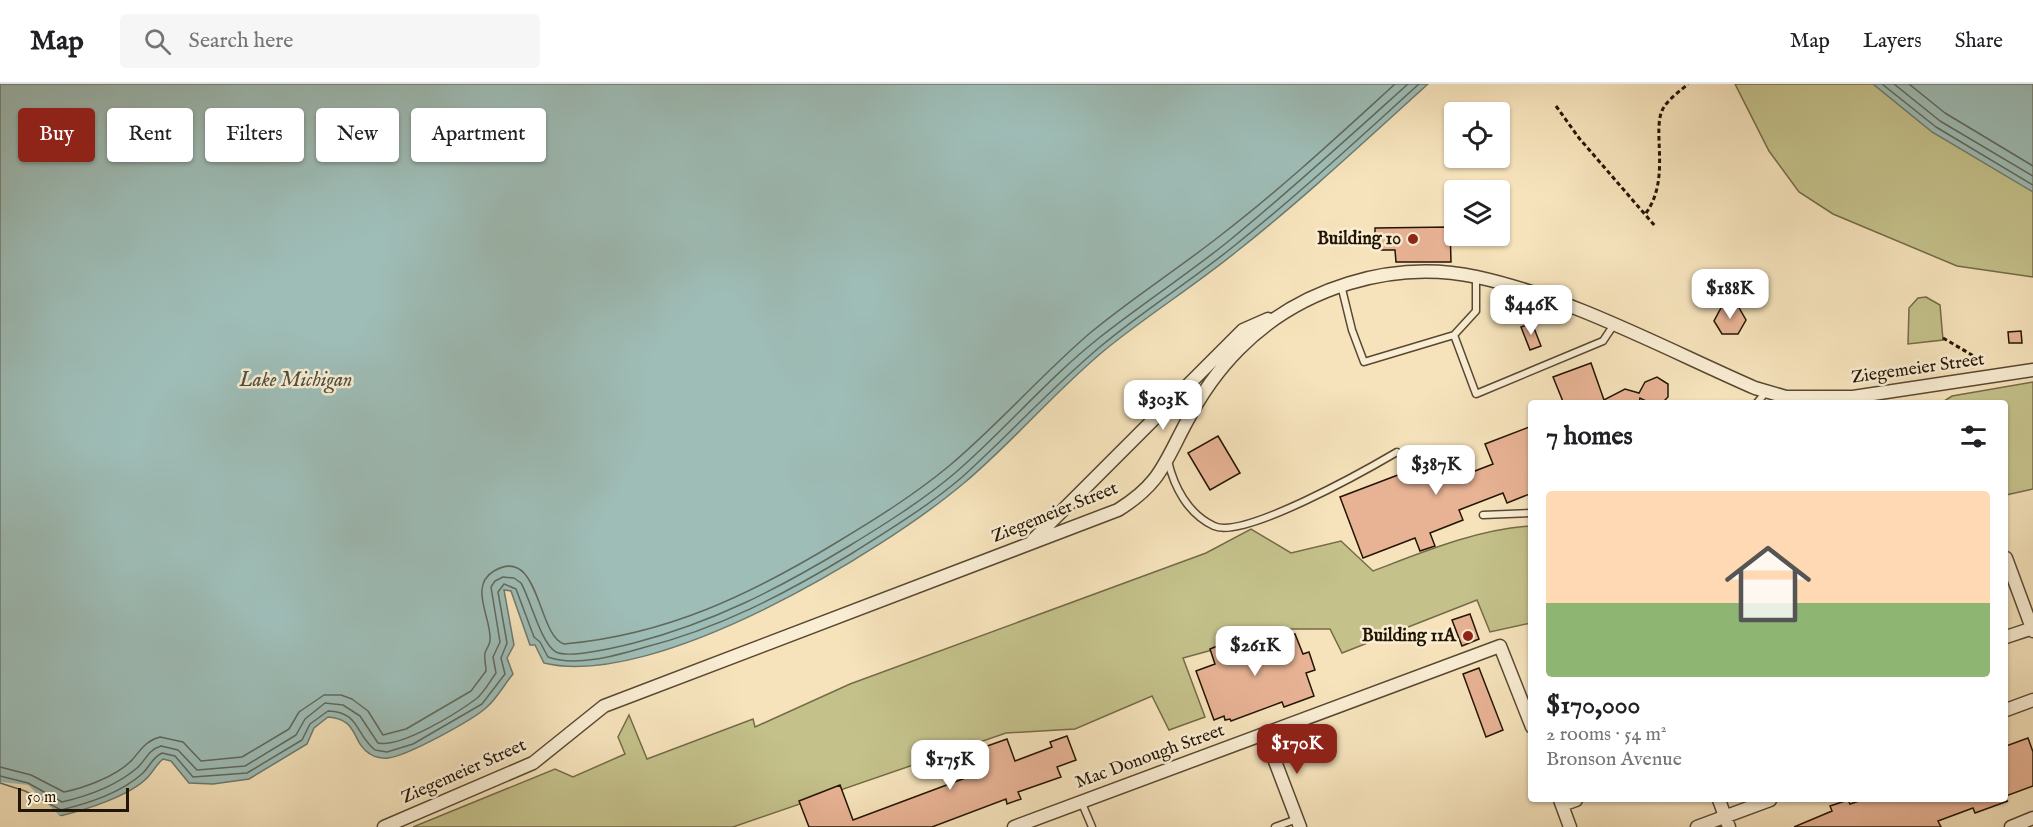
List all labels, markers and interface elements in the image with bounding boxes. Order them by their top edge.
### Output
search box [120,14,540,68]
text: Map [30,24,84,59]
icon: search [141,25,174,58]
text: Search here [189,27,293,55]
text: Map [1790,28,1830,55]
text: Layers [1863,28,1922,55]
text: Share [1955,28,2003,55]
map controls [1444,102,1510,246]
button: locate [1444,102,1510,168]
chip: Buy [18,108,95,162]
chip: Rent [107,108,193,162]
chip: Filters [205,108,304,162]
chip: New [316,108,399,162]
chip: Apartment [411,108,546,162]
button: layers [1444,180,1510,246]
place label: Building 10 [1317,228,1401,251]
marker: Building 10 [1406,232,1420,246]
pin: $188K [1688,269,1772,320]
text: $188K [1706,276,1754,301]
pin: $446K [1489,285,1573,336]
text: $446K [1504,292,1558,317]
street label: Ziegemeier Street [1850,348,1986,390]
water label: Lake Michigan [239,368,352,394]
pin: $303K [1121,380,1205,431]
text: $303K [1138,387,1188,412]
text: 7 homes [1546,420,1633,453]
icon: filters [1957,420,1990,453]
pin: $387K [1394,445,1478,496]
text: $387K [1411,452,1461,477]
street label: Ziegemeier Street [989,477,1121,549]
icon: home [1714,530,1822,638]
place label: Building 11A [1362,625,1457,648]
pin: $261K [1213,626,1297,677]
marker: Building 11A [1461,629,1475,643]
text: $261K [1230,633,1280,658]
text: $170,000 [1546,689,1640,722]
street label: Mac Donough Street [1072,719,1228,795]
text: 2 rooms · 54 m² [1546,722,1667,747]
pin: $170K [1255,724,1339,775]
text: $170K [1271,731,1323,756]
street label: Ziegemeier Street [398,734,530,810]
pin: $175K [908,740,992,791]
text: $175K [925,747,975,772]
text: Bronson Avenue [1546,747,1682,772]
scale bar [18,785,129,812]
text: 50 m [27,788,56,808]

